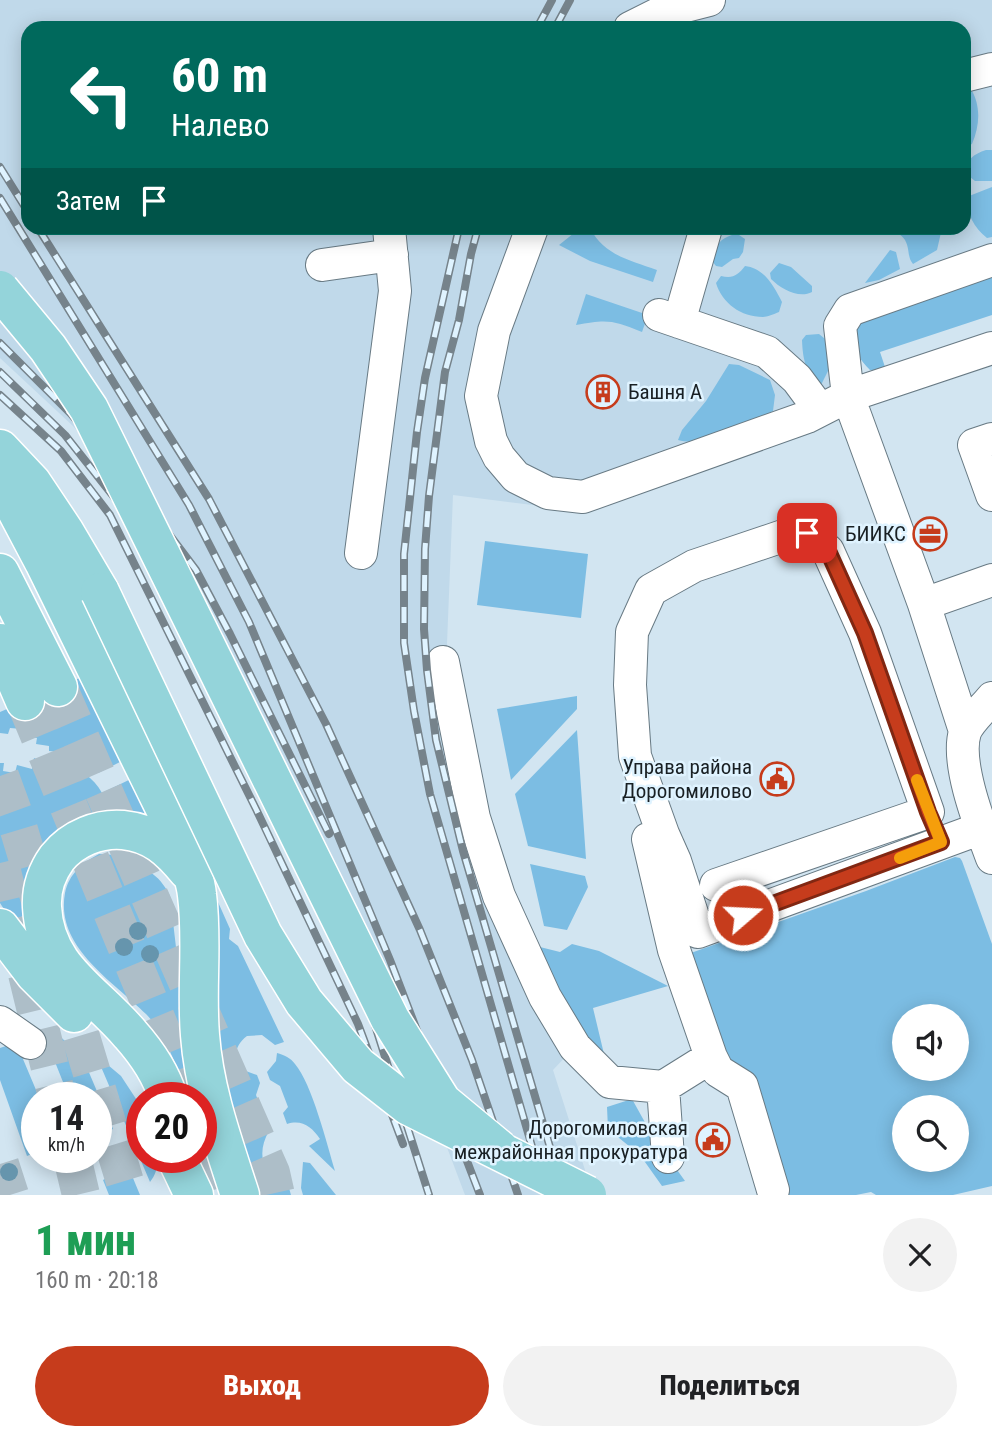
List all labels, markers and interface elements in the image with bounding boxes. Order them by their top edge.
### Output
text: 60 m [171,47,268,104]
icon: left [56,49,147,140]
text: Налево [171,106,270,144]
icon: arrive [135,182,173,220]
text: Затем [56,186,121,216]
building icon: Башня А [584,373,622,411]
place label: Башня А [628,380,702,404]
pin [777,503,837,563]
icon: arrive [788,514,826,552]
office icon: БИИКС [911,515,949,553]
place label: БИИКС [845,522,906,546]
place label: Управа района Дорогомилово [622,755,752,803]
public building icon: Управа района Дорогомилово [758,760,796,798]
position arrow [706,878,780,952]
map controls [892,1004,969,1172]
button: sound [892,1004,969,1081]
speed limit sign: 20 [126,1082,217,1173]
button: search [892,1095,969,1172]
text: 14 [49,1098,84,1139]
place label: Дорогомиловская межрайонная прокуратура [454,1116,688,1164]
public building icon: Дорогомиловская межрайонная прокуратура [694,1121,732,1159]
text: km/h [48,1134,85,1155]
text: 1 мин [35,1216,136,1265]
button: close [883,1218,957,1292]
text: 160 m · 20:18 [35,1267,159,1294]
button: Выход [35,1346,489,1426]
button: Поделиться [503,1346,957,1426]

